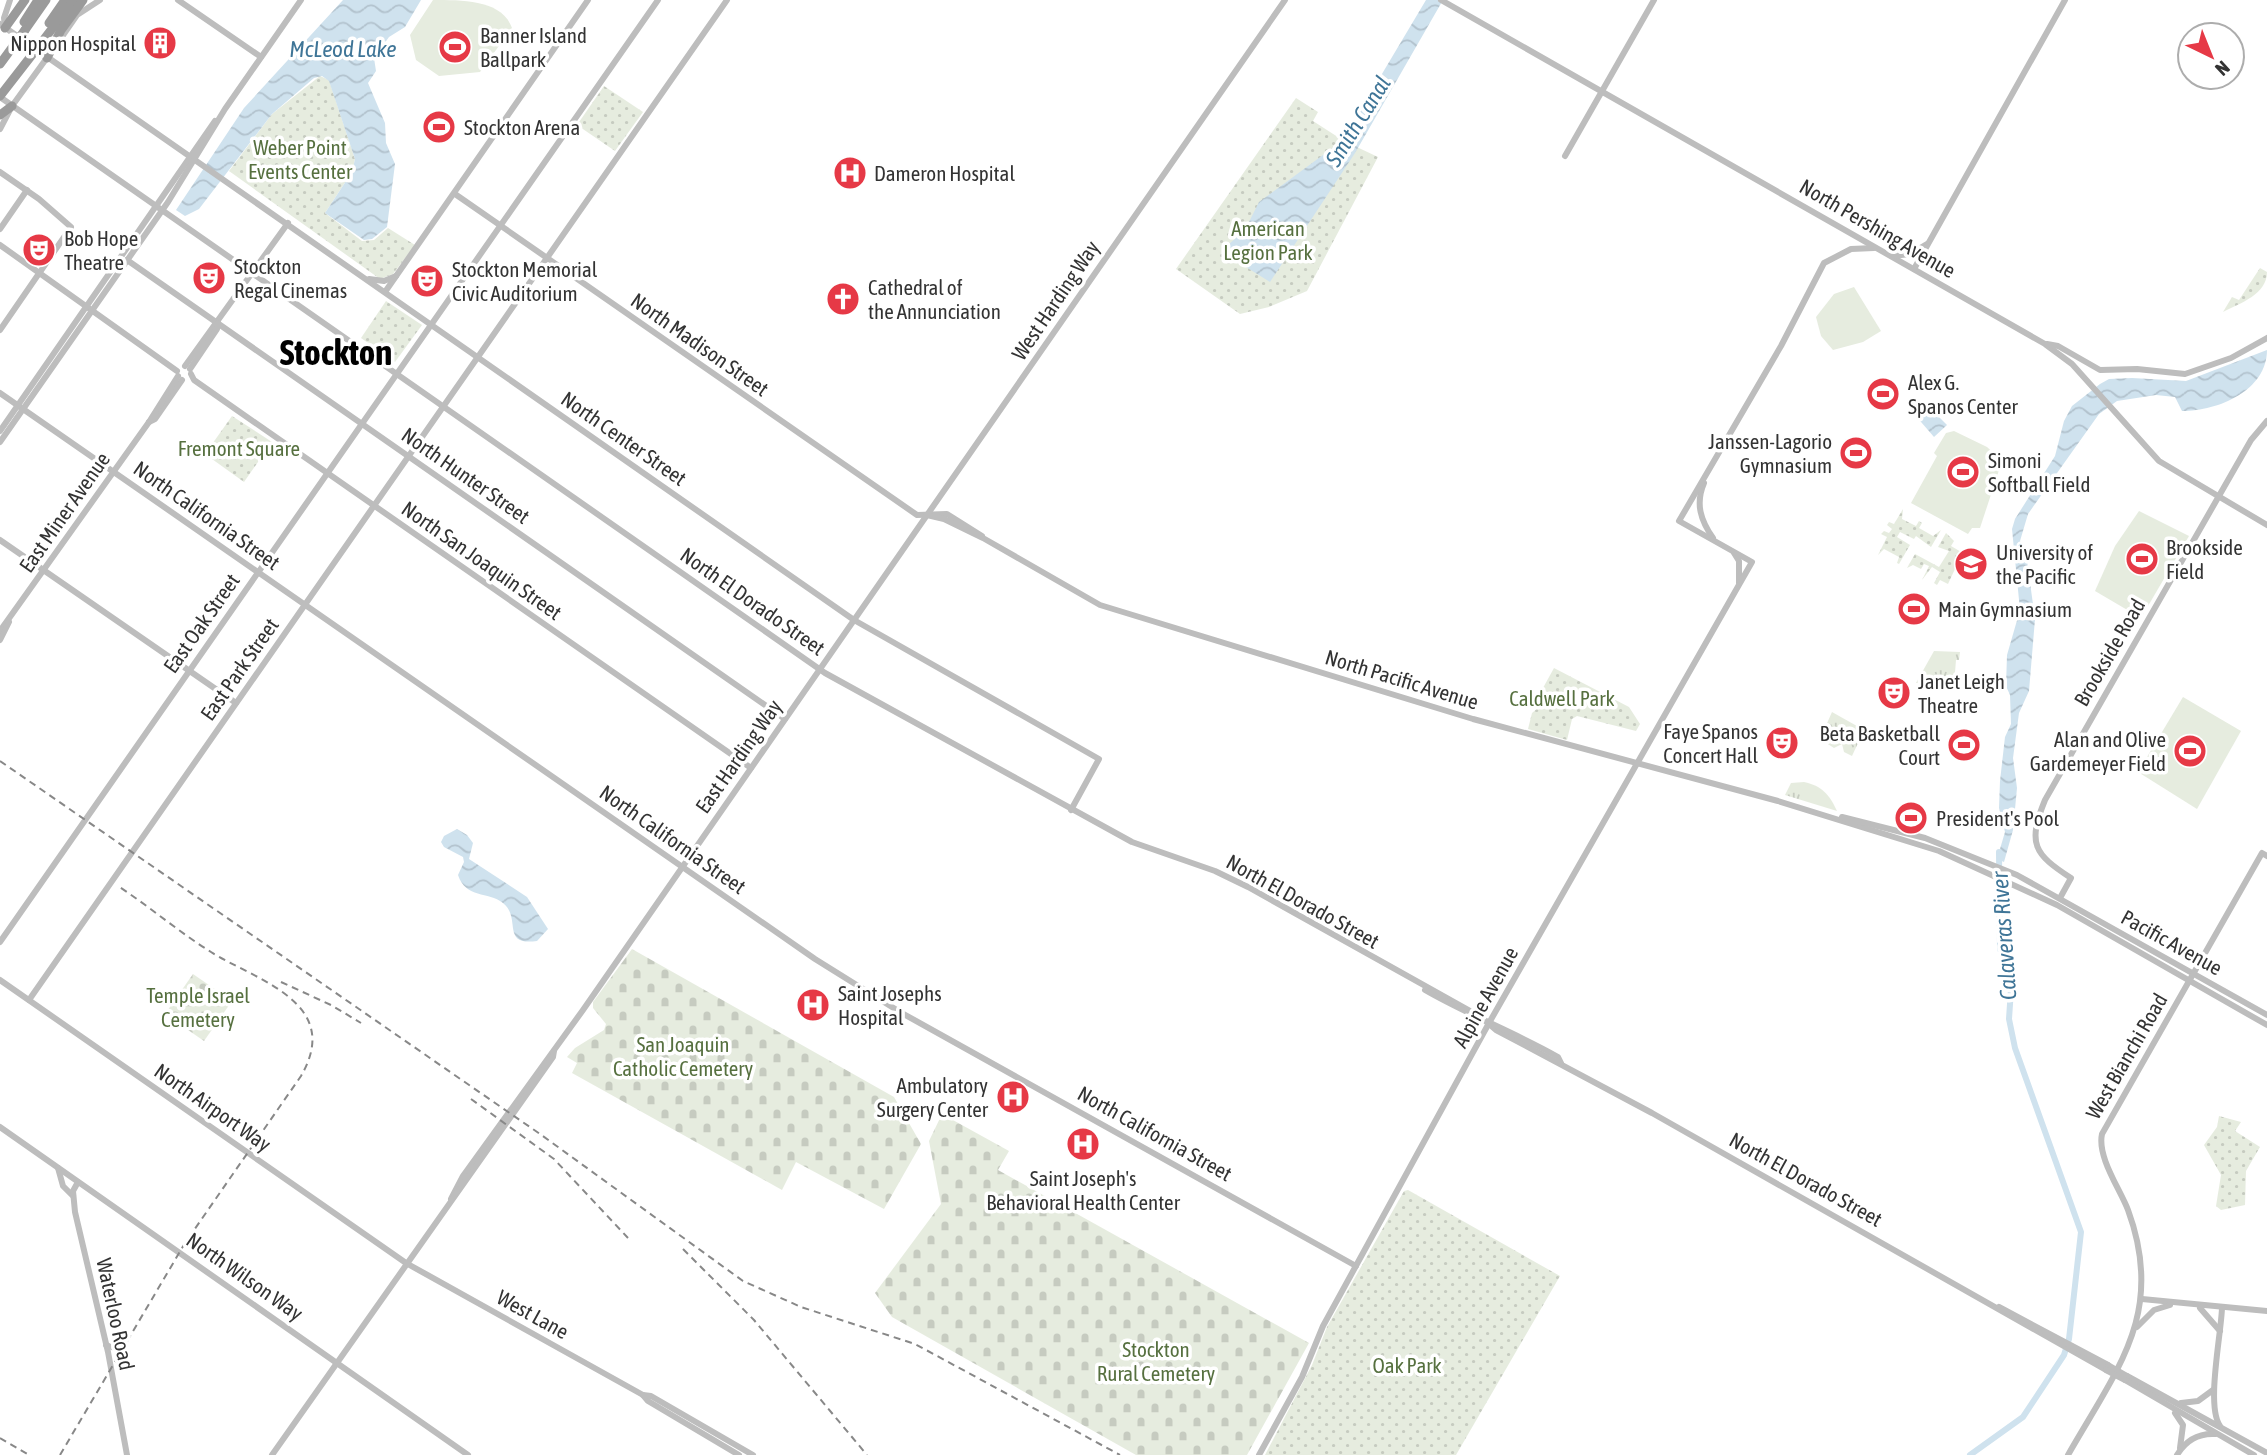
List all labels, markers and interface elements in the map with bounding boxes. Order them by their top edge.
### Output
north arrow [2176,21,2246,91]
place label: Banner Island Ballpark [480,23,587,71]
building icon: Nippon Hospital [141,24,179,62]
sports icon: Banner Island Ballpark [436,28,474,66]
place label: Nippon Hospital [10,31,136,55]
water label: McLeod Lake [289,36,397,62]
text: N [2211,57,2234,80]
water label: Smith Canal [1320,71,1396,172]
sports icon: Stockton Arena [420,108,458,146]
place label: Stockton Arena [464,115,580,139]
park label: Weber Point Events Center [248,135,353,183]
hospital icon: Dameron Hospital [831,154,869,192]
place label: Dameron Hospital [874,161,1015,185]
street label: North Pershing Avenue [1796,174,1960,282]
park label: American Legion Park [1223,216,1313,264]
place label: Bob Hope Theatre [64,226,138,274]
theatre icon: Bob Hope Theatre [20,231,58,269]
street label: West Harding Way [1006,236,1104,364]
place label: Stockton Regal Cinemas [234,254,347,302]
place label: Stockton Memorial Civic Auditorium [452,257,598,305]
theatre icon: Stockton Regal Cinemas [190,259,228,297]
theatre icon: Stockton Memorial Civic Auditorium [408,262,446,300]
place label: Cathedral of the Annunciation [868,275,1001,323]
church icon: Cathedral of the Annunciation [824,280,862,318]
street label: North Madison Street [627,288,773,400]
district label: Stockton [280,332,392,372]
place label: Alex G. Spanos Center [1908,370,2018,418]
sports icon: Alex G. Spanos Center [1864,375,1902,413]
street label: North Center Street [557,386,691,490]
street label: North Hunter Street [398,422,534,528]
place label: Janssen-Lagorio Gymnasium [1708,429,1832,477]
sports icon: Janssen-Lagorio Gymnasium [1837,434,1875,472]
park label: Fremont Square [178,436,300,460]
street label: East Miner Avenue [14,447,114,577]
place label: Simoni Softball Field [1988,448,2090,496]
sports icon: Simoni Softball Field [1944,453,1982,491]
street label: North California Street [129,456,285,574]
street label: North San Joaquin Street [398,496,566,624]
place label: Brookside Field [2166,535,2243,583]
place label: University of the Pacific [1996,540,2093,588]
sports icon: Brookside Field [2123,540,2161,578]
street label: North El Dorado Street [676,542,830,660]
school or university icon: University of the Pacific [1952,545,1990,583]
street label: East Oak Street [158,569,244,677]
sports icon: Main Gymnasium [1895,590,1933,628]
street label: Brookside Road [2069,594,2149,710]
place label: Main Gymnasium [1938,597,2072,621]
street label: East Park Street [195,613,283,725]
street label: North Pacific Avenue [1322,644,1482,714]
place label: Janet Leigh Theatre [1918,669,2005,717]
theatre icon: Janet Leigh Theatre [1875,674,1913,712]
park label: Caldwell Park [1509,686,1615,710]
street label: East Harding Way [690,694,786,817]
place label: Faye Spanos Concert Hall [1663,719,1758,767]
place label: Beta Basketball Court [1819,721,1940,769]
theatre icon: Faye Spanos Concert Hall [1763,724,1801,762]
sports icon: Beta Basketball Court [1945,726,1983,764]
place label: Alan and Olive Gardemeyer Field [2030,727,2166,775]
sports icon: Alan and Olive Gardemeyer Field [2171,732,2209,770]
street label: North California Street [595,780,751,898]
sports icon: President's Pool [1892,799,1930,837]
place label: President's Pool [1936,806,2060,830]
street label: North El Dorado Street [1223,849,1383,953]
water label: Calaveras River [1986,870,2021,1001]
street label: Pacific Avenue [2117,904,2227,980]
street label: Alpine Avenue [1448,942,1522,1052]
place label: Saint Josephs Hospital [838,981,942,1029]
park label: Temple Israel Cemetery [146,983,250,1031]
hospital icon: Saint Josephs Hospital [794,986,832,1024]
street label: West Bianchi Road [2080,989,2172,1123]
park label: San Joaquin Catholic Cemetery [613,1032,753,1080]
street label: North Airport Way [150,1058,276,1156]
place label: Ambulatory Surgery Center [877,1073,989,1121]
hospital icon: Ambulatory Surgery Center [994,1078,1032,1116]
street label: North California Street [1074,1081,1236,1185]
hospital icon: Saint Joseph's Behavioral Health Center [1064,1125,1102,1163]
street label: North El Dorado Street [1726,1127,1886,1231]
place label: Saint Joseph's Behavioral Health Center [986,1166,1181,1214]
street label: North Wilson Way [182,1227,308,1325]
street label: Waterloo Road [92,1256,140,1372]
street label: West Lane [493,1285,573,1343]
park label: Stockton Rural Cemetery [1097,1337,1216,1385]
park label: Oak Park [1372,1353,1442,1377]

